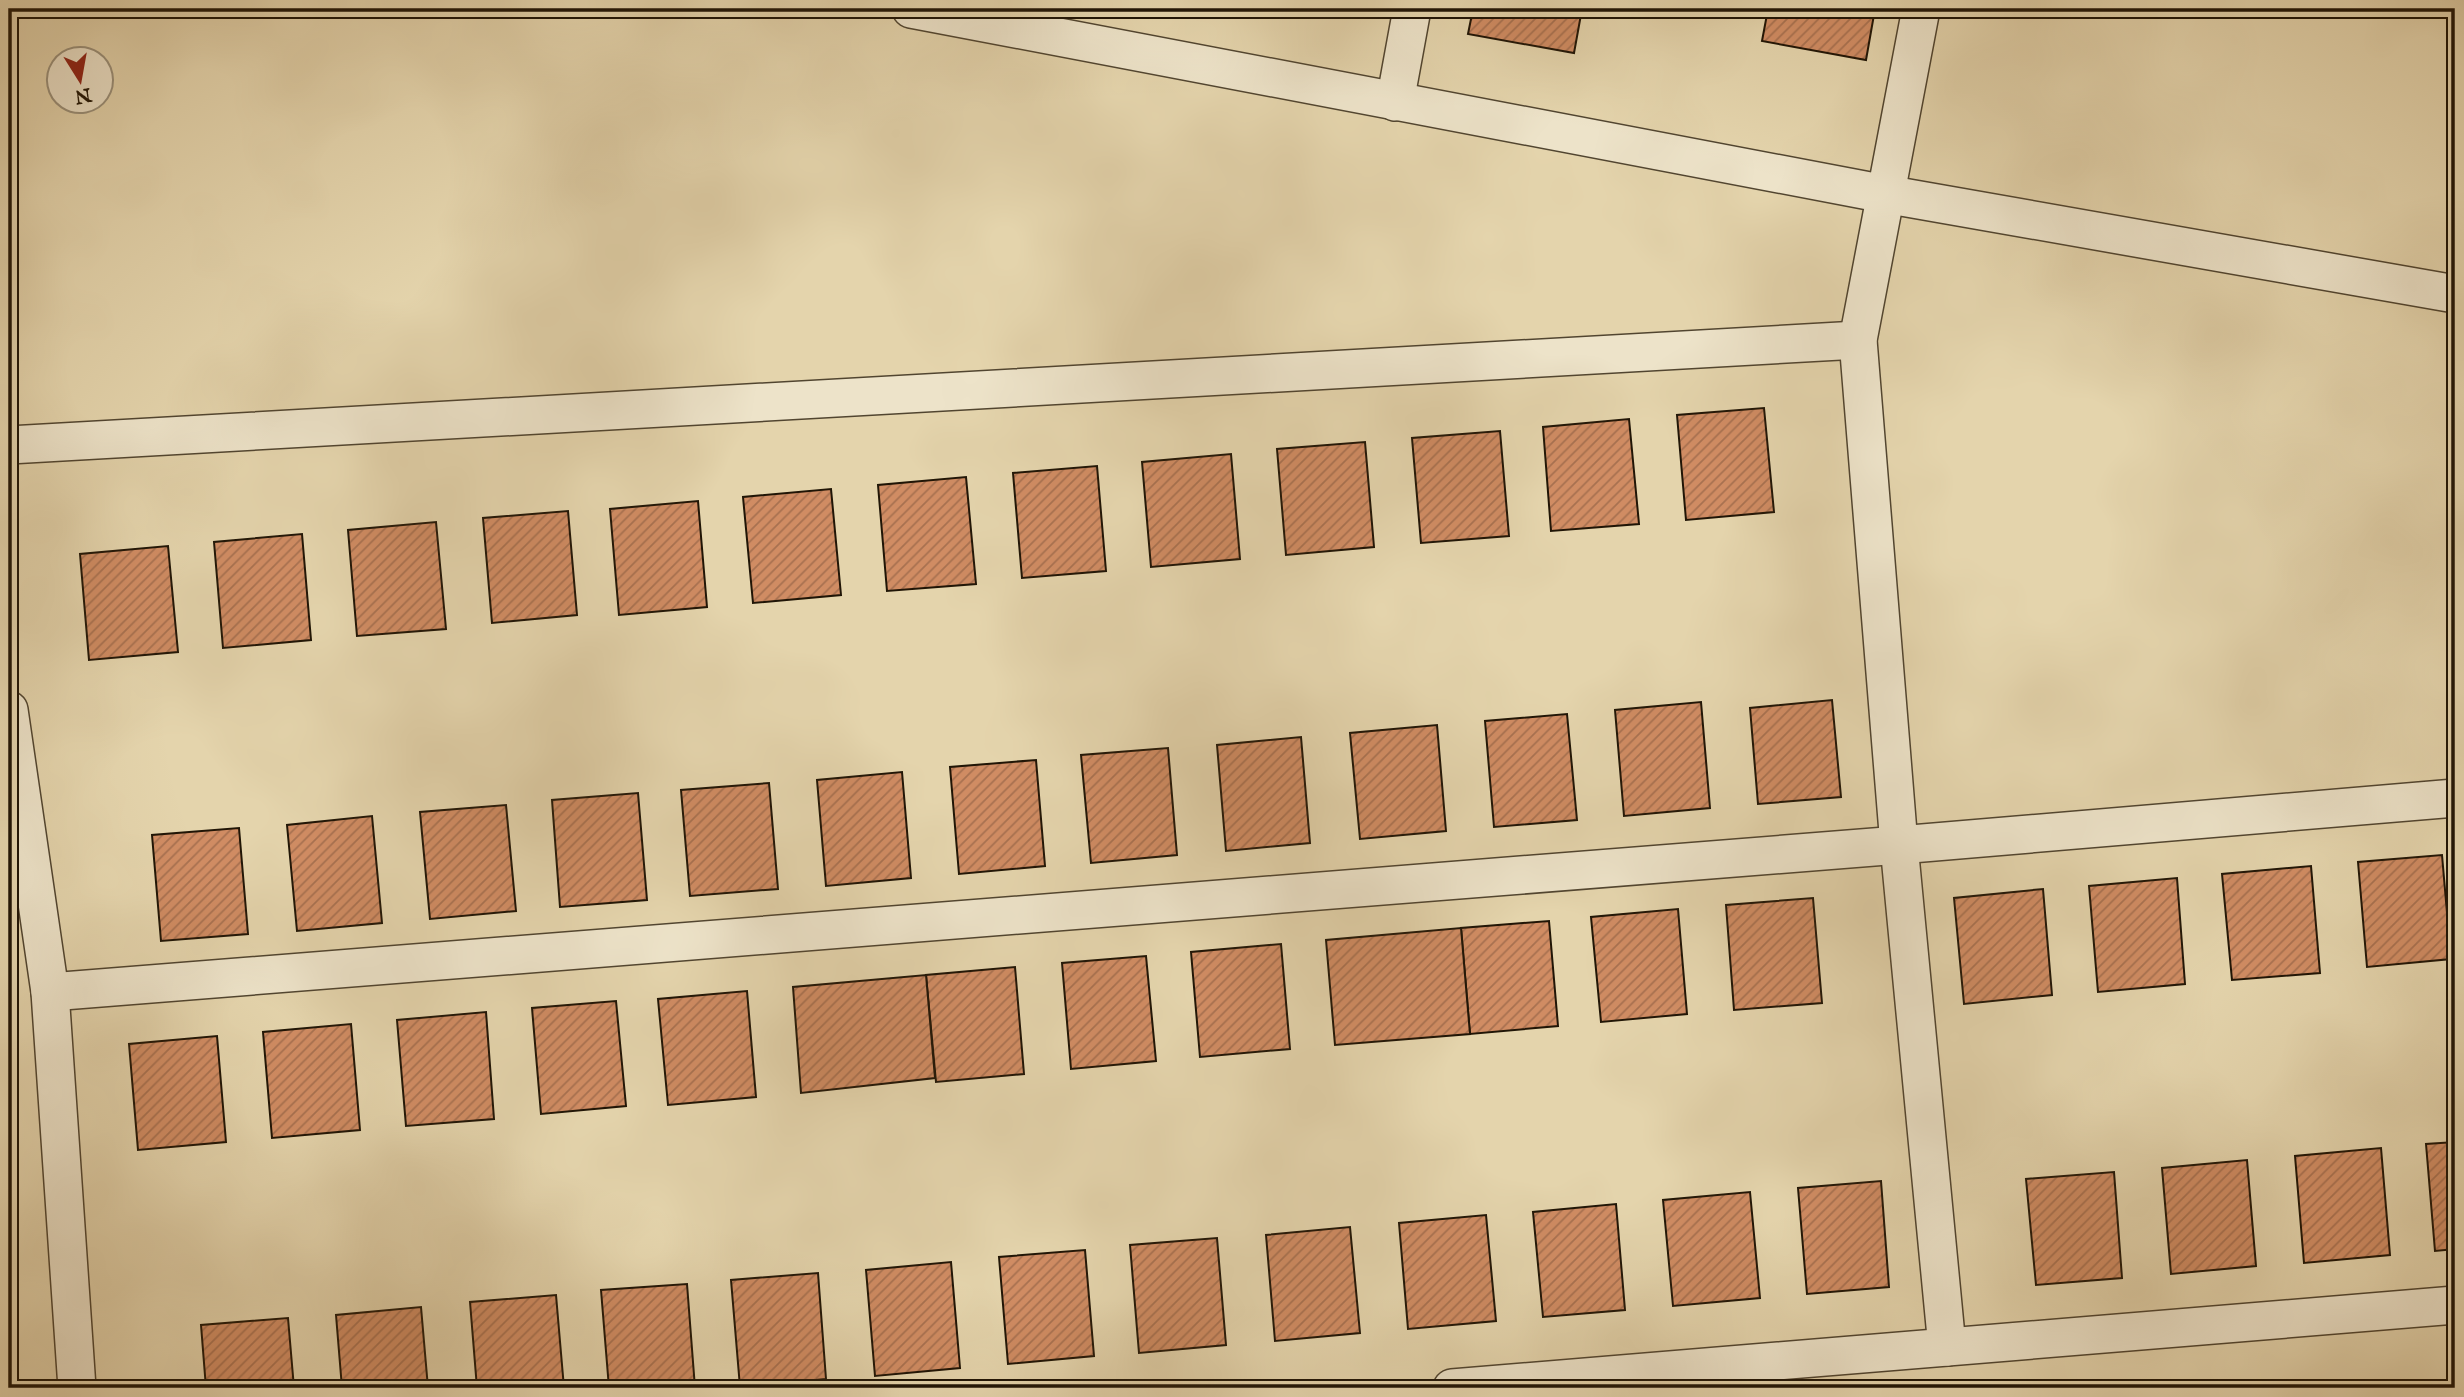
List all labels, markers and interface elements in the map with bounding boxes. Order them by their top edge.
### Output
north arrow [46,46,116,116]
text: N [72,81,94,108]

